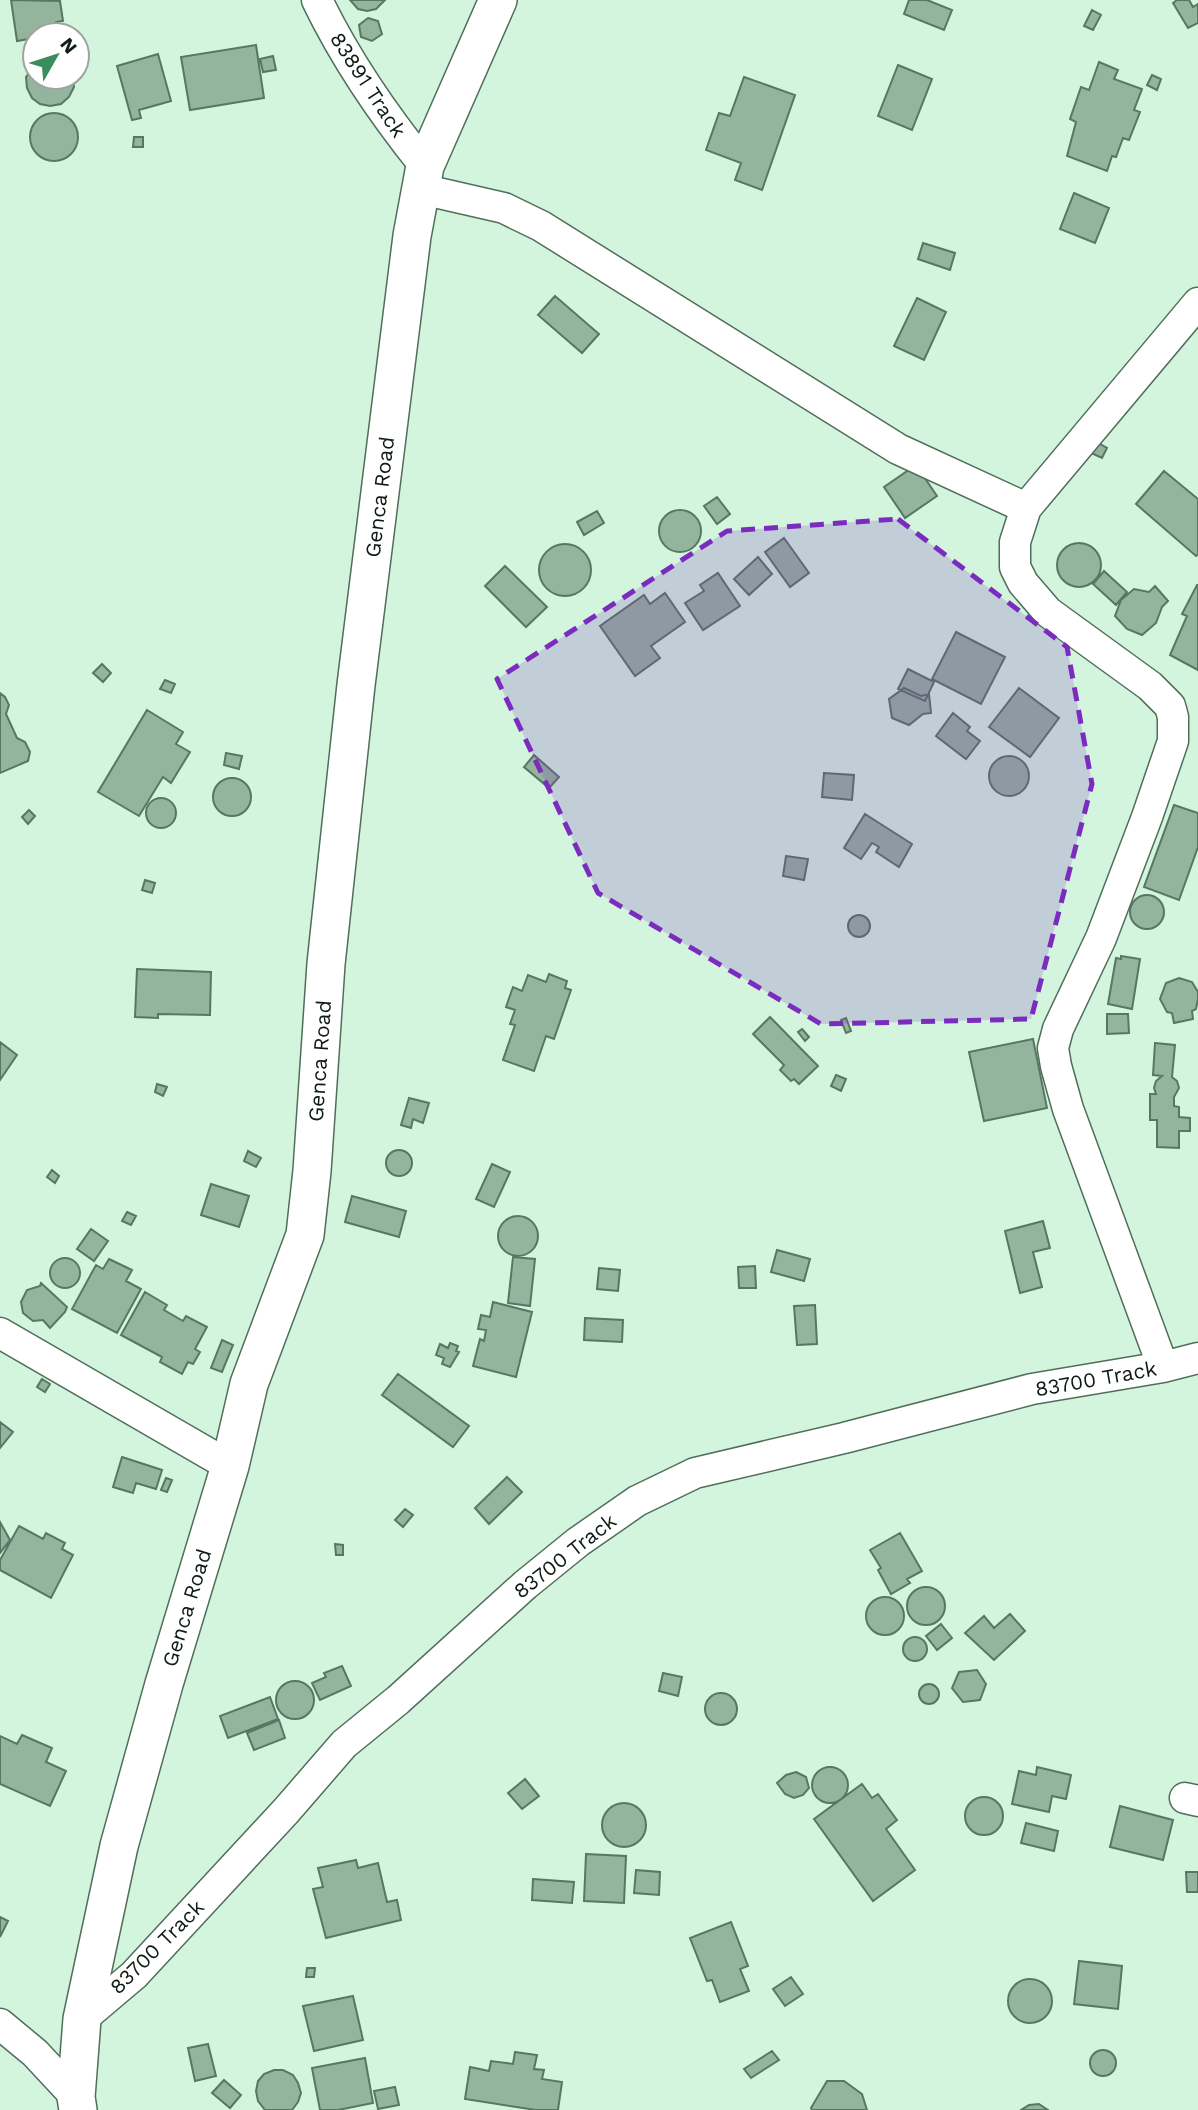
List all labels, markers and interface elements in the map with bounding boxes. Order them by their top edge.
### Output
north arrow [21,21,91,91]
street label: 83891 Track [325,27,412,142]
text: N [55,33,82,58]
street label: Genca Road [360,435,399,559]
street label: Genca Road [303,999,336,1123]
street label: 83700 Track [1033,1355,1159,1402]
street label: 83700 Track [509,1508,621,1603]
street label: Genca Road [157,1546,216,1670]
street label: 83700 Track [104,1894,209,1999]

